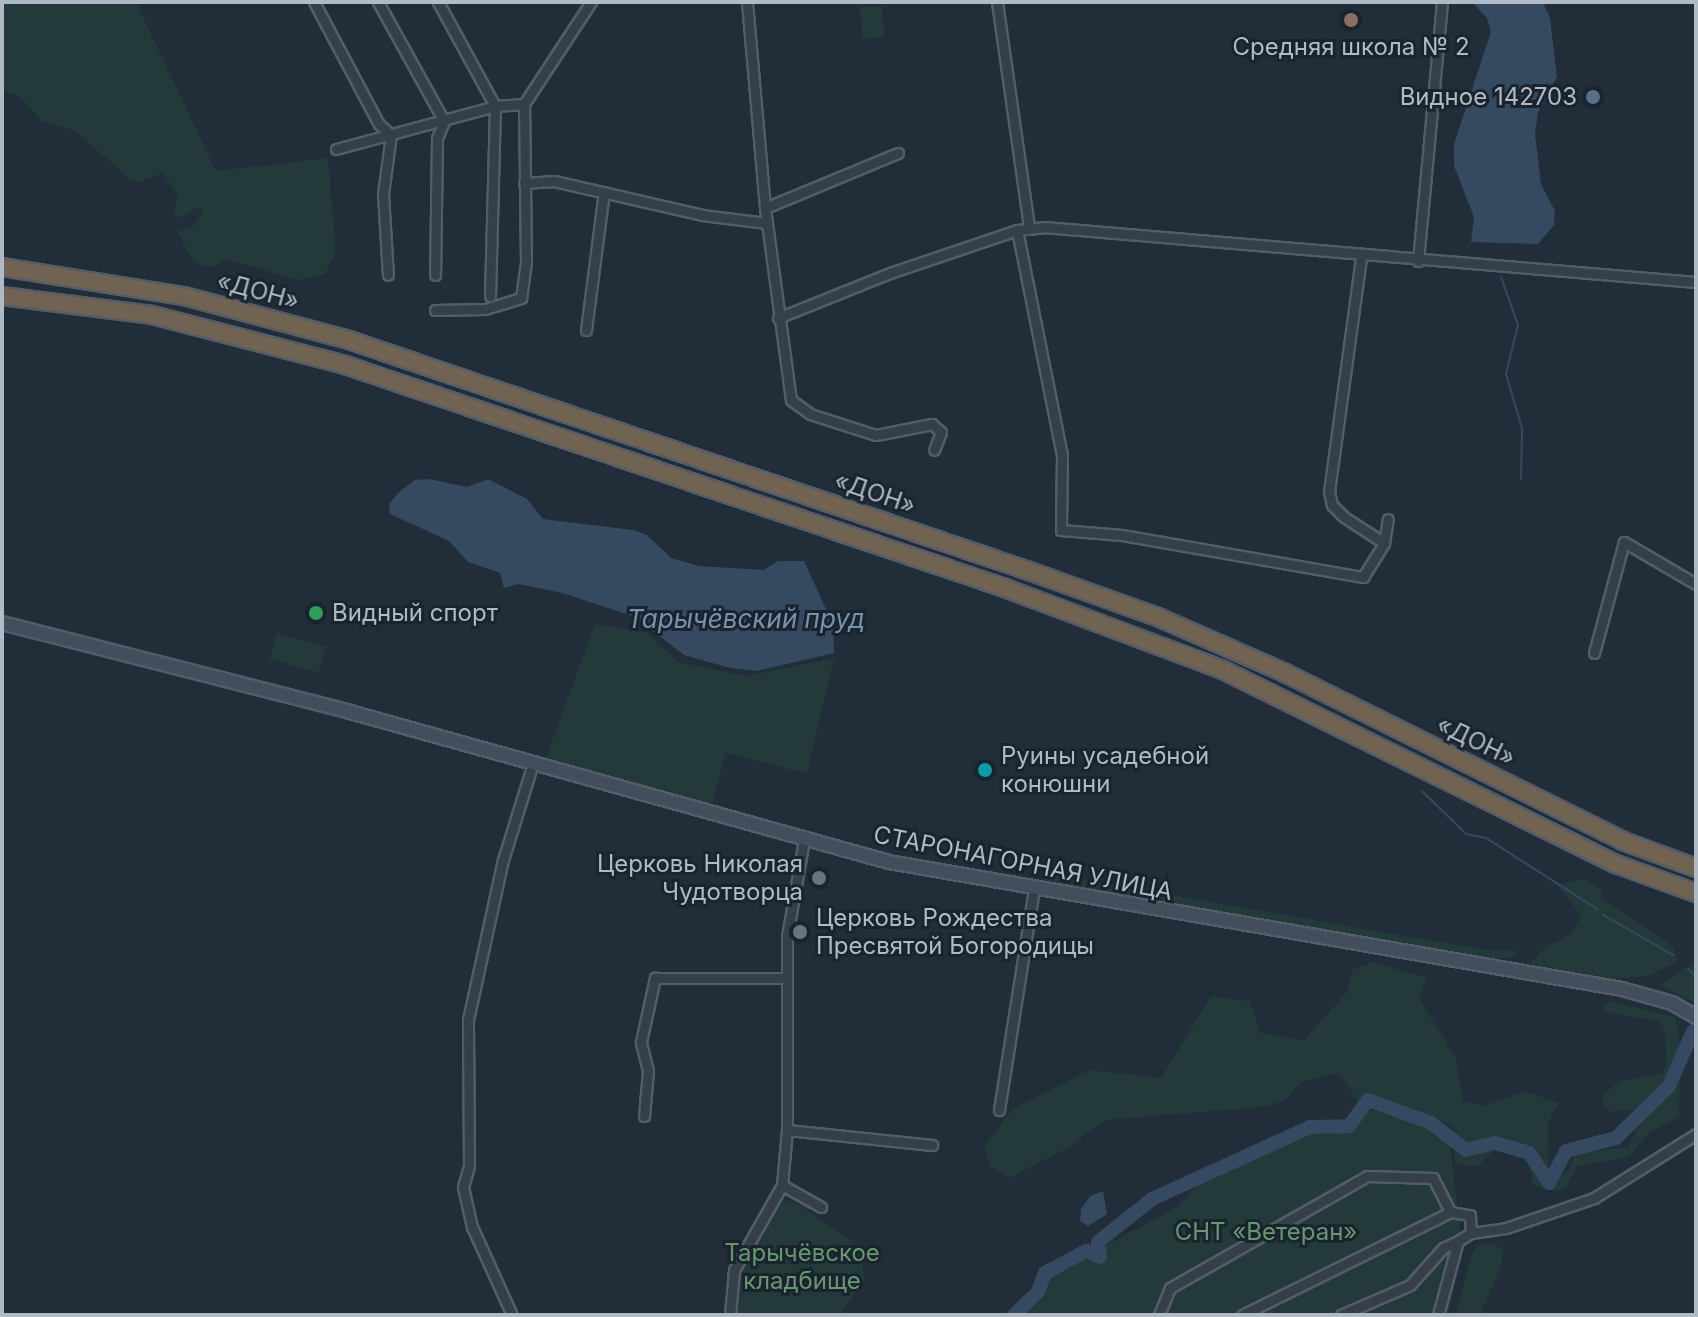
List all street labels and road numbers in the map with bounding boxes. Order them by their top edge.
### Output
street label: «ДОН» [214,266,302,316]
street label: «ДОН» [831,466,919,520]
street label: «ДОН» [1432,710,1520,772]
street label: СТАРОНАГОРНАЯ УЛИЦА [871,820,1175,906]

